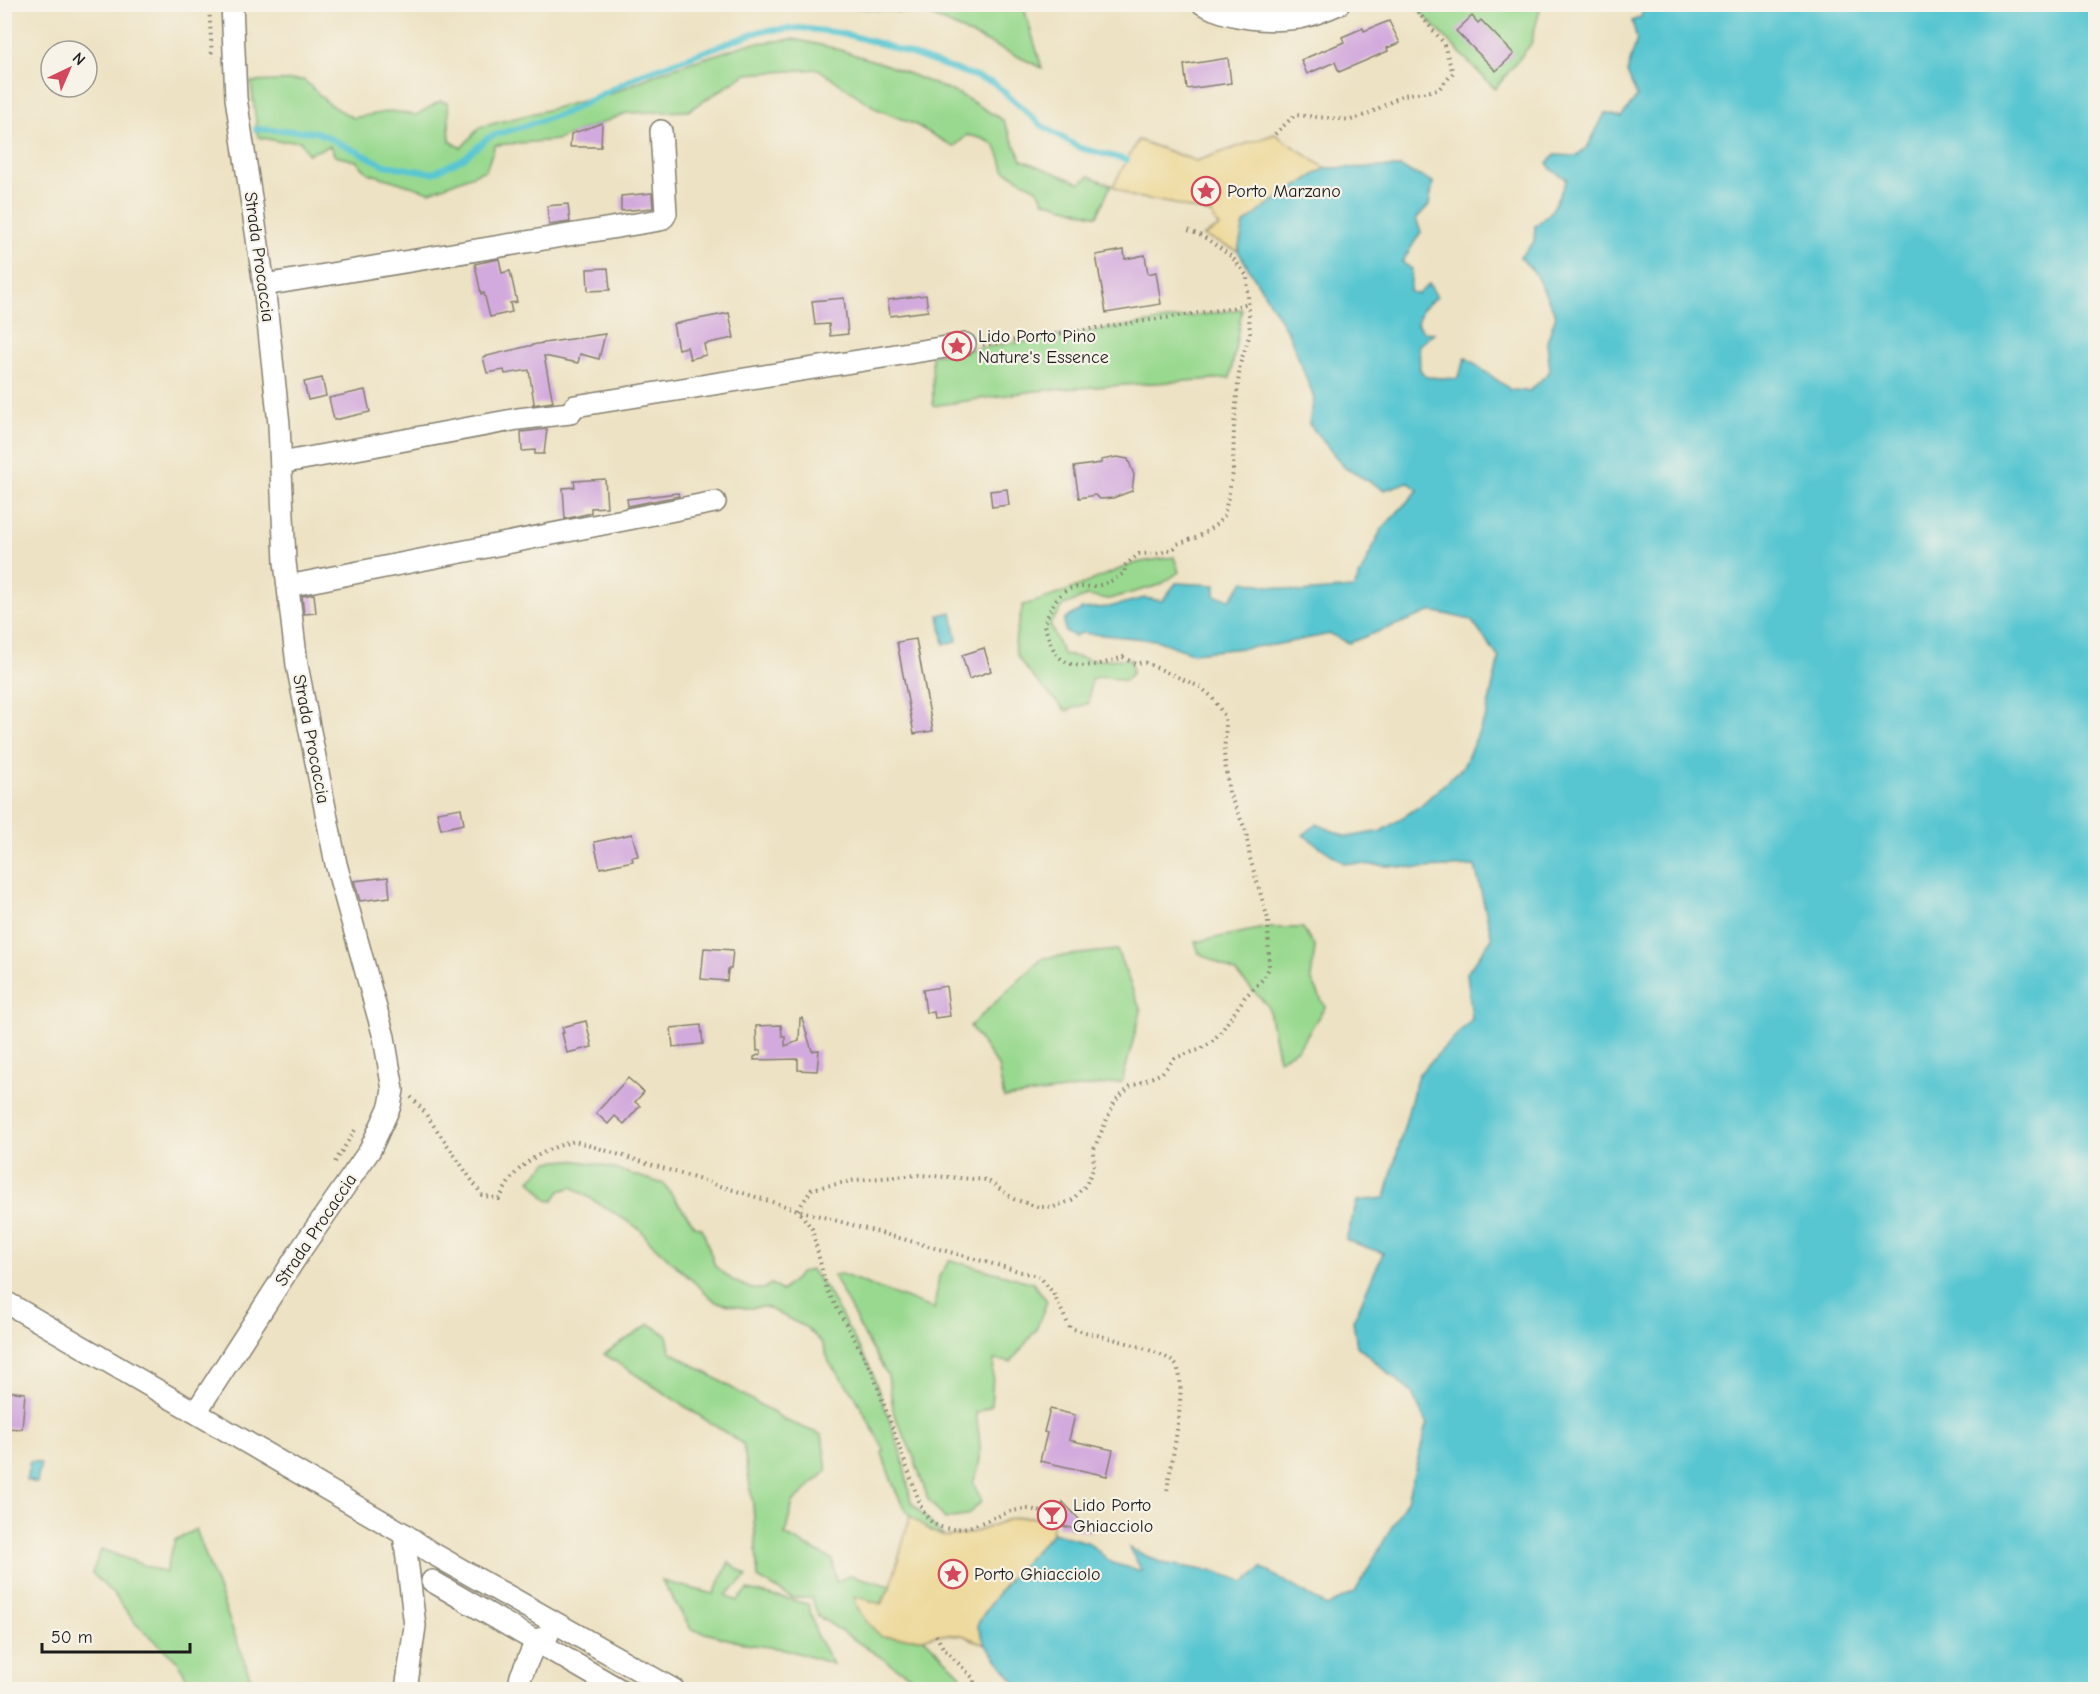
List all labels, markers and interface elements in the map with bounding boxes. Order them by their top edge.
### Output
north arrow [39,39,99,99]
text: N [69,49,89,69]
place icon: Porto Marzano [1190,175,1222,207]
place label: Porto Marzano [1227,181,1341,202]
street label: Strada Procaccia [239,191,279,323]
place label: Lido Porto Pino Nature's Essence [978,326,1109,368]
place icon: Lido Porto Pino Nature's Essence [941,330,973,362]
street label: Strada Procaccia [288,673,334,805]
street label: Strada Procaccia [271,1170,361,1290]
place label: Lido Porto Ghiacciolo [1073,1495,1153,1537]
bar icon: Lido Porto Ghiacciolo [1036,1499,1068,1531]
place icon: Porto Ghiacciolo [937,1558,969,1590]
place label: Porto Ghiacciolo [974,1564,1101,1585]
scale bar [42,1616,190,1654]
text: 50 m [51,1627,93,1648]

